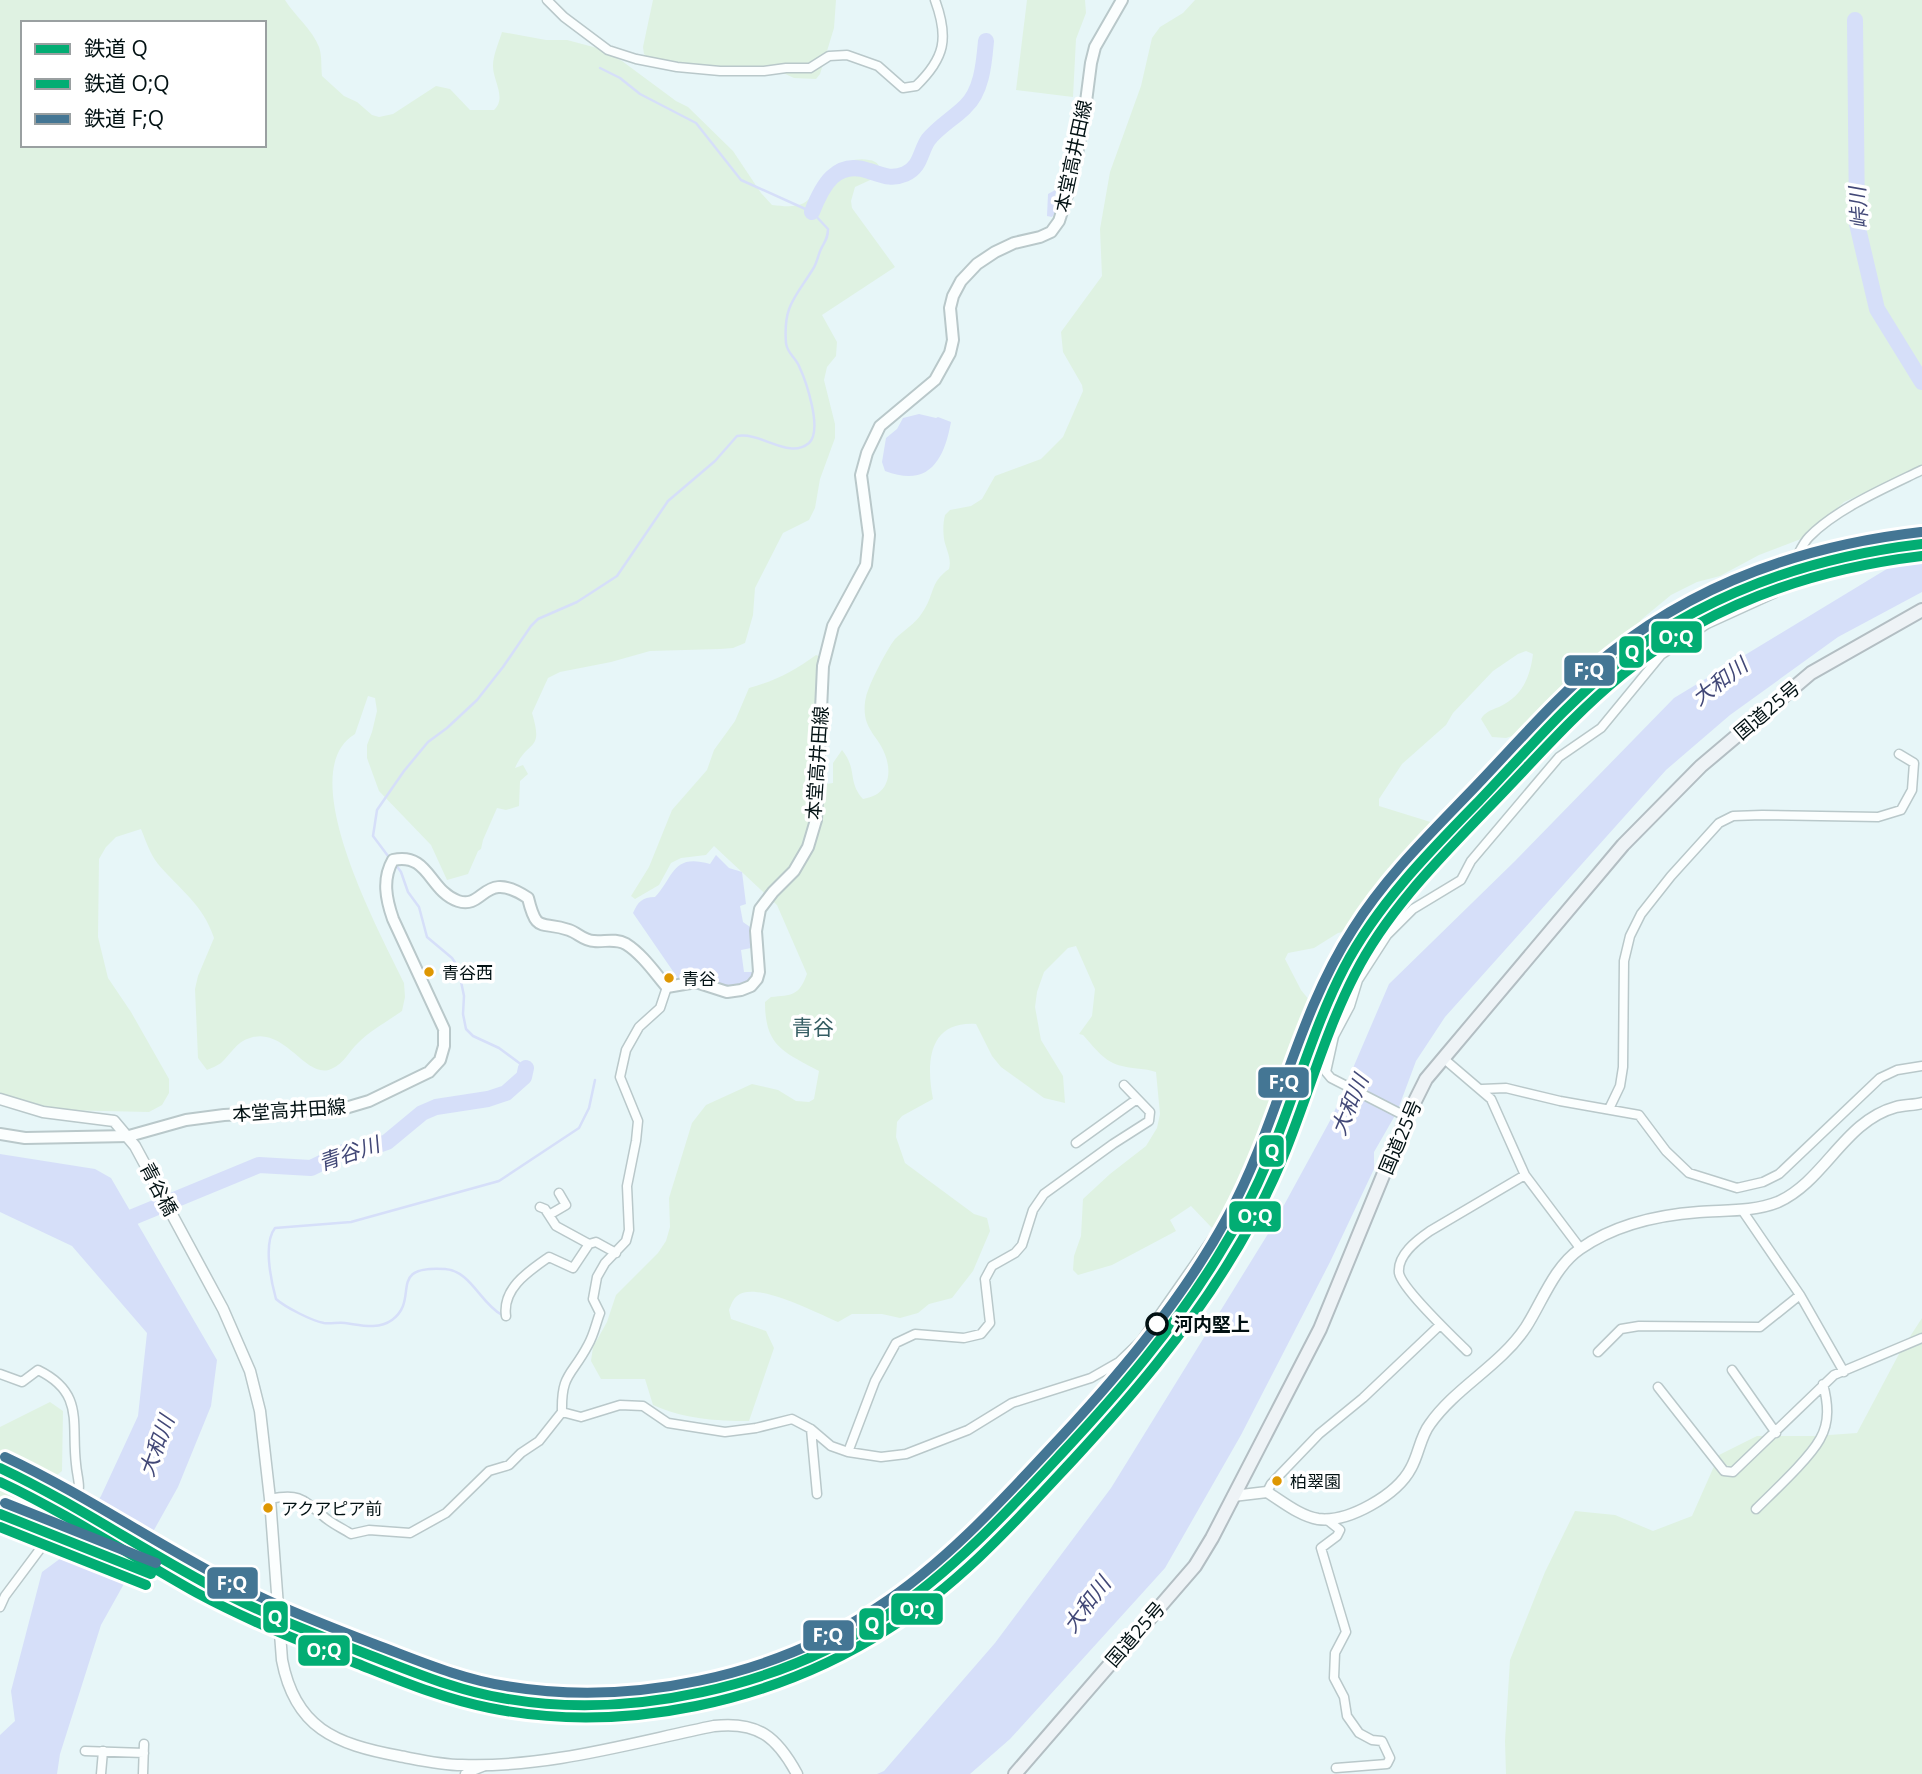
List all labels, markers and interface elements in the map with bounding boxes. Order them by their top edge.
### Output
legend [21,21,266,147]
text: 鉄道 Q [84,34,148,62]
text: 鉄道 O;Q [84,69,170,97]
street label: 本堂高井田線 [1048,98,1098,214]
text: 鉄道 F;Q [84,104,164,132]
water label: 峠川 [1842,184,1873,230]
line badge: O;Q [1650,620,1703,654]
text: O;Q [1658,624,1694,650]
line badge: Q [1618,635,1645,669]
text: Q [1624,639,1640,665]
water label: 大和川 [1686,650,1755,711]
line badge: F;Q [1563,654,1616,687]
text: F;Q [1574,657,1604,683]
street label: 国道25号 [1728,675,1806,745]
street label: 本堂高井田線 [800,705,834,821]
place label: 青谷西 [442,961,493,984]
marker: 青谷西 [422,965,436,979]
place label: 青谷 [682,967,716,990]
marker: 青谷 [662,971,676,985]
district label: 青谷 [792,1013,834,1041]
line badge: F;Q [1257,1066,1310,1099]
water label: 大和川 [1324,1068,1375,1139]
text: F;Q [1269,1069,1299,1095]
street label: 本堂高井田線 [231,1093,347,1127]
street label: 国道25号 [1373,1096,1427,1178]
water label: 青谷川 [314,1129,385,1177]
line badge: Q [1258,1134,1285,1168]
text: Q [1264,1138,1280,1164]
street label: 青谷橋 [134,1158,184,1220]
line badge: O;Q [1228,1200,1282,1233]
text: O;Q [1237,1203,1273,1229]
place label: 河内堅上 [1174,1311,1250,1337]
marker: 河内堅上 [1146,1313,1168,1335]
water label: 大和川 [132,1409,181,1480]
place label: 柏翠園 [1290,1470,1341,1493]
marker: 柏翠園 [1270,1474,1284,1488]
place label: アクアピア前 [281,1497,382,1520]
marker: アクアピア前 [261,1501,275,1515]
line badge: F;Q [206,1566,259,1600]
water label: 大和川 [1056,1569,1118,1638]
text: F;Q [217,1570,247,1596]
line badge: O;Q [890,1592,944,1626]
text: O;Q [899,1596,935,1622]
street label: 国道25号 [1099,1596,1171,1672]
line badge: Q [262,1600,289,1634]
text: Q [267,1604,283,1630]
line badge: Q [858,1607,885,1641]
text: Q [864,1611,880,1637]
line badge: F;Q [802,1619,855,1652]
text: F;Q [813,1622,843,1648]
line badge: O;Q [297,1634,351,1667]
text: O;Q [306,1637,342,1663]

